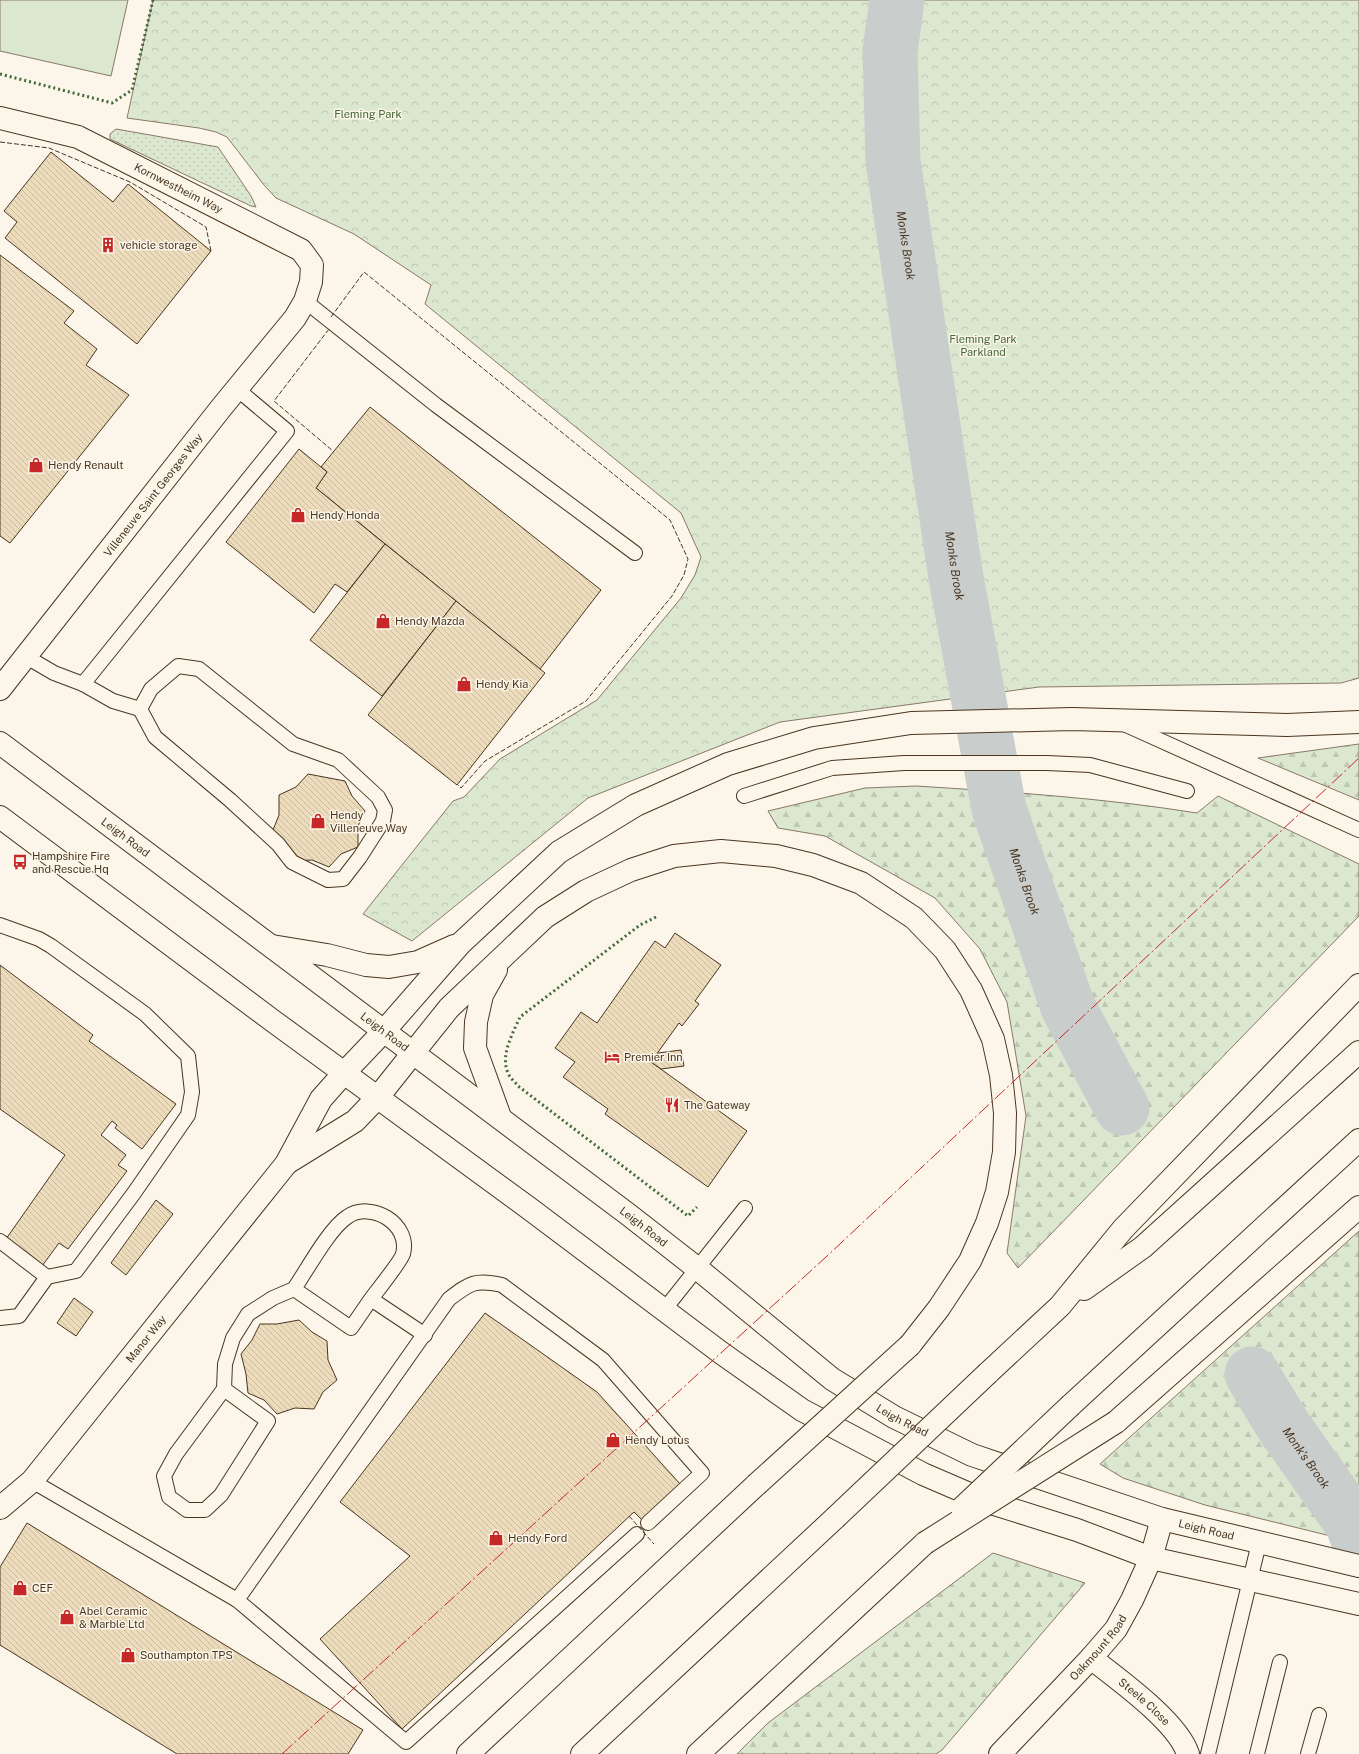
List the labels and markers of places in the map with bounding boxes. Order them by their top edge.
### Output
building icon: vehicle storage [99,236,117,254]
place label: vehicle storage [120,239,197,251]
shop icon: Hendy Renault [27,456,45,474]
place label: Hendy Renault [48,459,124,471]
shop icon: Hendy Honda [289,506,307,524]
place label: Hendy Honda [310,509,380,521]
shop icon: Hendy Mazda [374,612,392,630]
place label: Hendy Mazda [395,615,465,627]
shop icon: Hendy Kia [455,675,473,693]
place label: Hendy Kia [476,678,528,690]
place label: Hendy Villeneuve Way [330,809,408,834]
shop icon: Hendy Villeneuve Way [309,812,327,830]
place label: Hampshire Fire and Rescue Hq [32,850,110,875]
bus stop icon: Hampshire Fire and Rescue Hq [11,853,29,871]
hotel icon: Premier Inn [603,1048,621,1066]
place label: Premier Inn [624,1051,683,1063]
restaurant icon: The Gateway [663,1096,681,1114]
place label: The Gateway [684,1099,750,1111]
shop icon: Hendy Lotus [604,1431,622,1449]
place label: Hendy Lotus [625,1434,690,1446]
shop icon: Hendy Ford [487,1529,505,1547]
place label: Hendy Ford [508,1532,567,1544]
shop icon: CEF [11,1579,29,1597]
place label: CEF [32,1582,53,1594]
place label: Abel Ceramic & Marble Ltd [79,1605,148,1630]
shop icon: Abel Ceramic & Marble Ltd [58,1608,76,1626]
shop icon: Southampton TPS [119,1646,137,1664]
place label: Southampton TPS [140,1649,233,1661]

